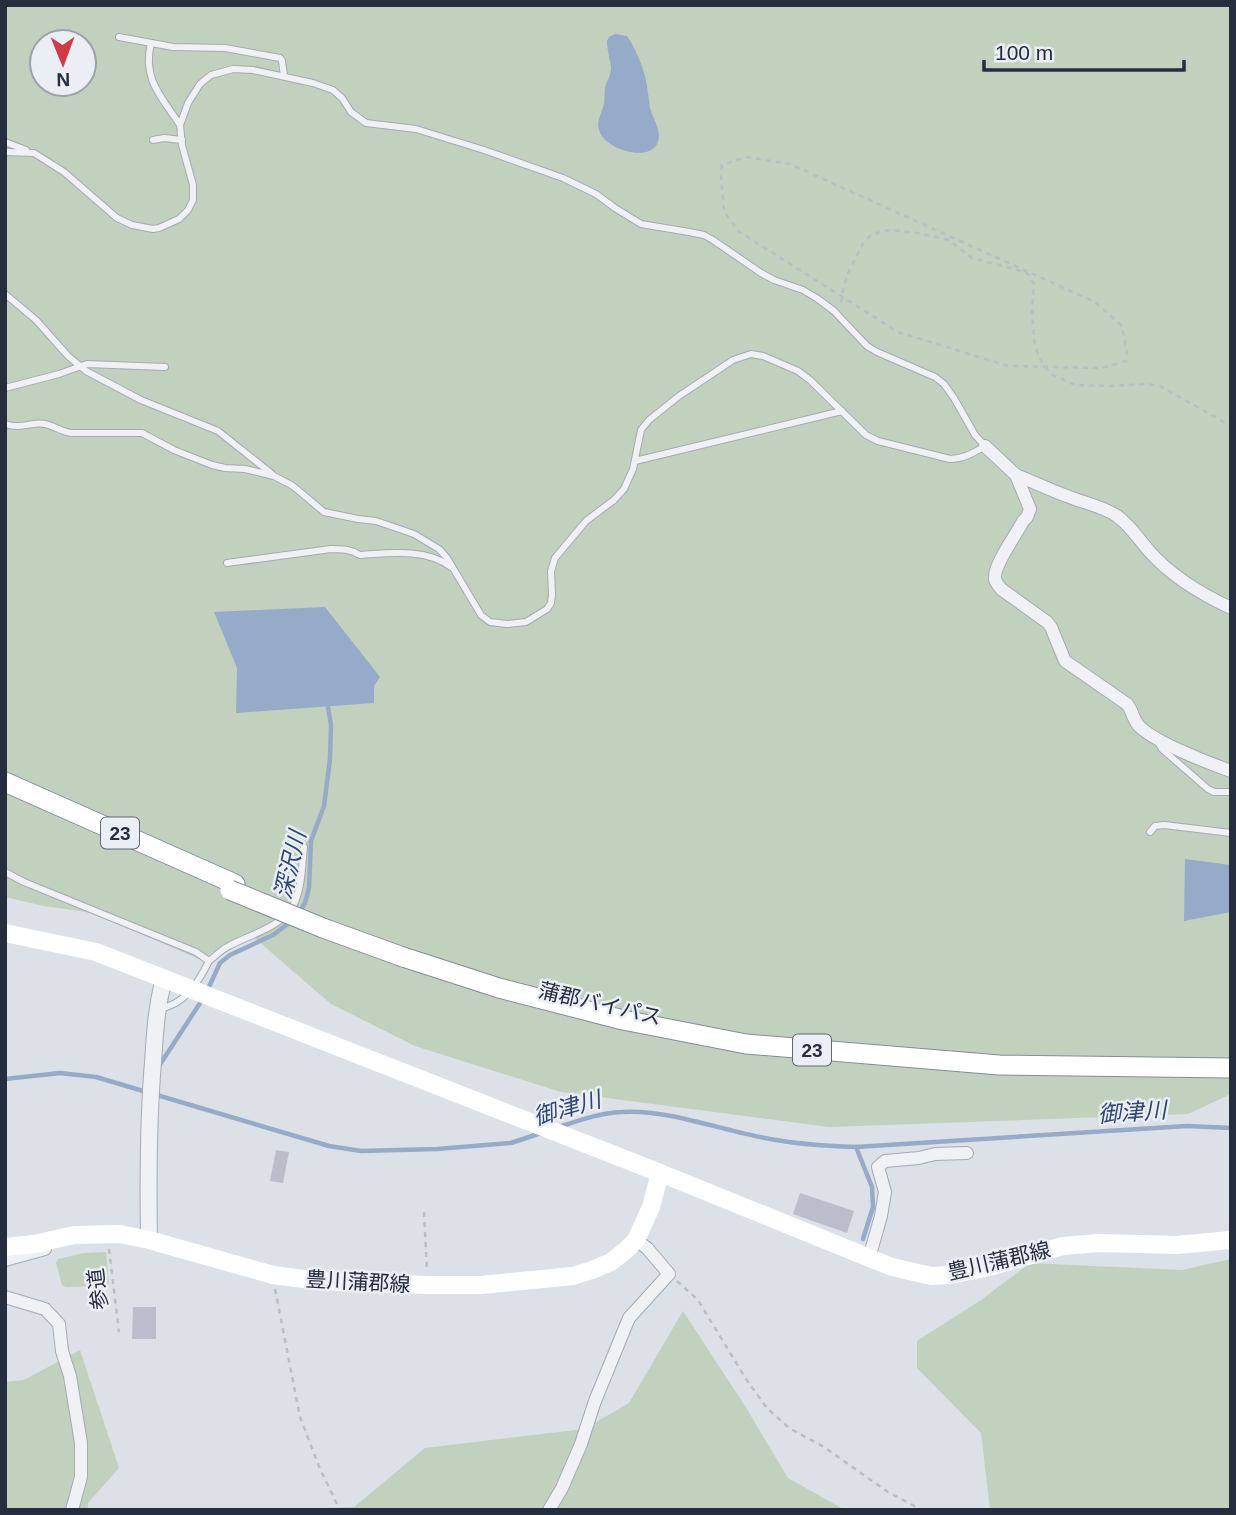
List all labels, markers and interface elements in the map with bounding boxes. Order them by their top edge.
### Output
north arrow [28,28,98,98]
scale bar [984,28,1184,72]
text: 100 m [995,41,1053,64]
text: N [56,69,70,90]
road number: 23 [101,818,139,848]
water label: 深沢川 [270,826,311,902]
street label: 蒲郡バイパス [536,978,664,1029]
road number: 23 [793,1034,831,1066]
water label: 御津川 [530,1085,607,1130]
water label: 御津川 [1097,1096,1170,1127]
street label: 豊川蒲郡線 [945,1237,1053,1284]
street label: 参道 [84,1267,111,1311]
street label: 豊川蒲郡線 [305,1267,411,1296]

